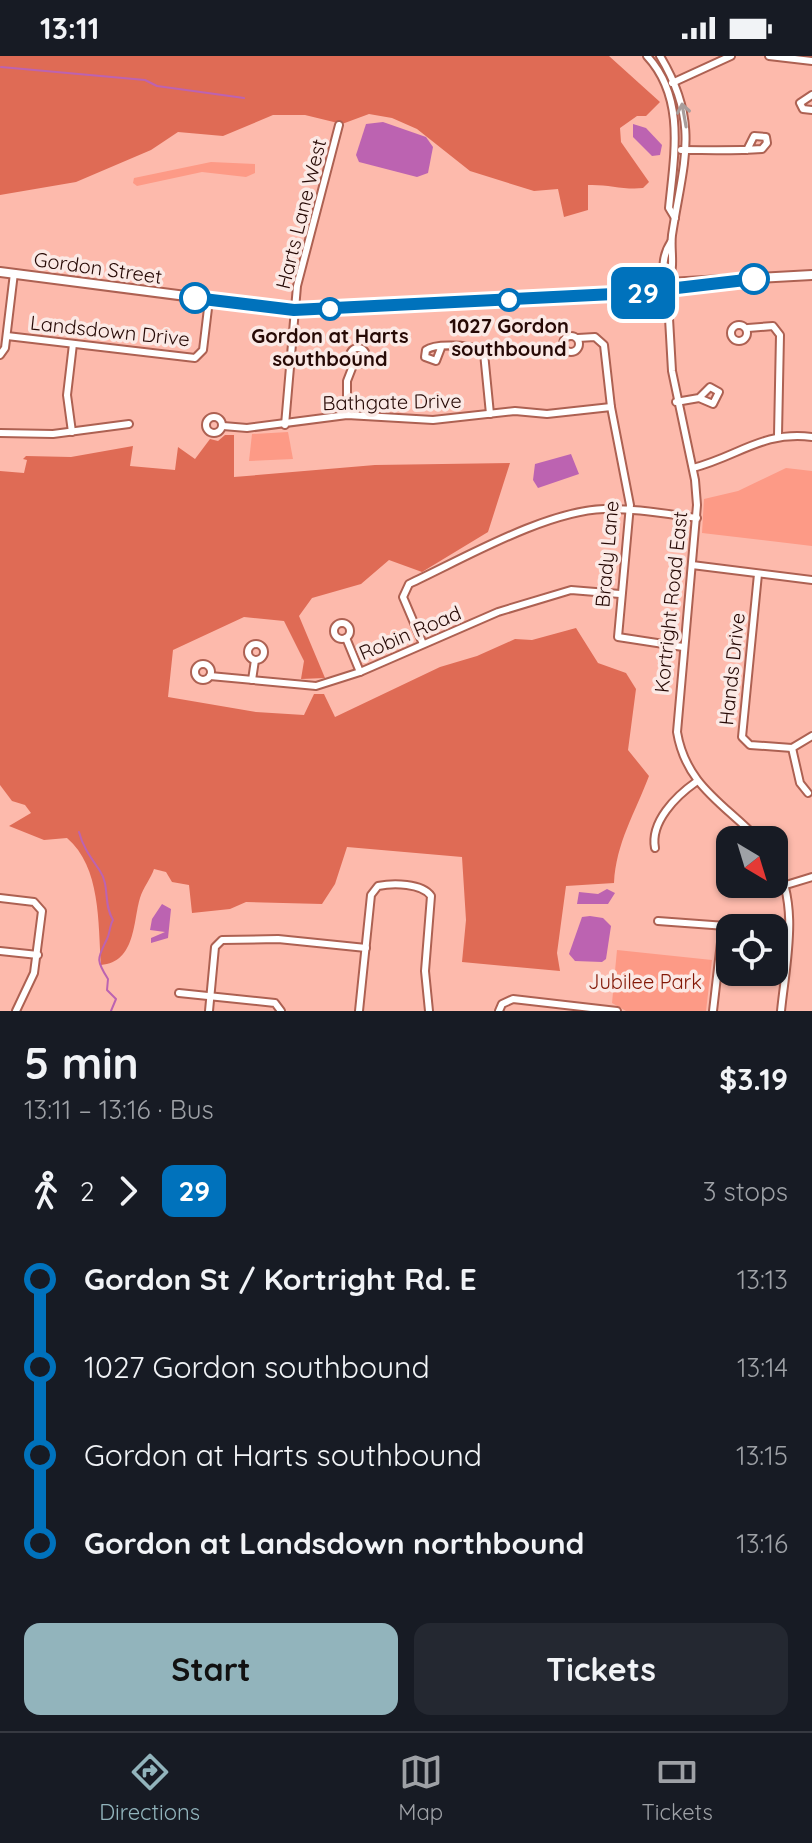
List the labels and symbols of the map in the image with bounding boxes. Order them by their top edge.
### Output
one-way arrow [676,103,691,129]
street label: Harts Lane West [270,136,331,292]
street label: Gordon Street [32,246,164,289]
unlabelled marker [739,264,769,294]
line badge: 29 [607,267,679,319]
unlabelled marker [180,283,210,313]
marker: 1027 Gordon southbound [498,289,520,311]
marker: Gordon at Harts southbound [319,298,341,320]
street label: Landsdown Drive [29,310,191,351]
place label: 1027 Gordon southbound [449,313,569,361]
place label: Gordon at Harts southbound [251,323,409,371]
street label: Bathgate Drive [322,388,462,415]
street label: Brady Lane [589,499,624,608]
street label: Kortright Road East [649,510,692,694]
street label: Robin Road [355,600,465,665]
street label: Hands Drive [713,611,750,727]
north arrow [716,826,788,898]
park label: Jubilee Park [588,969,702,994]

